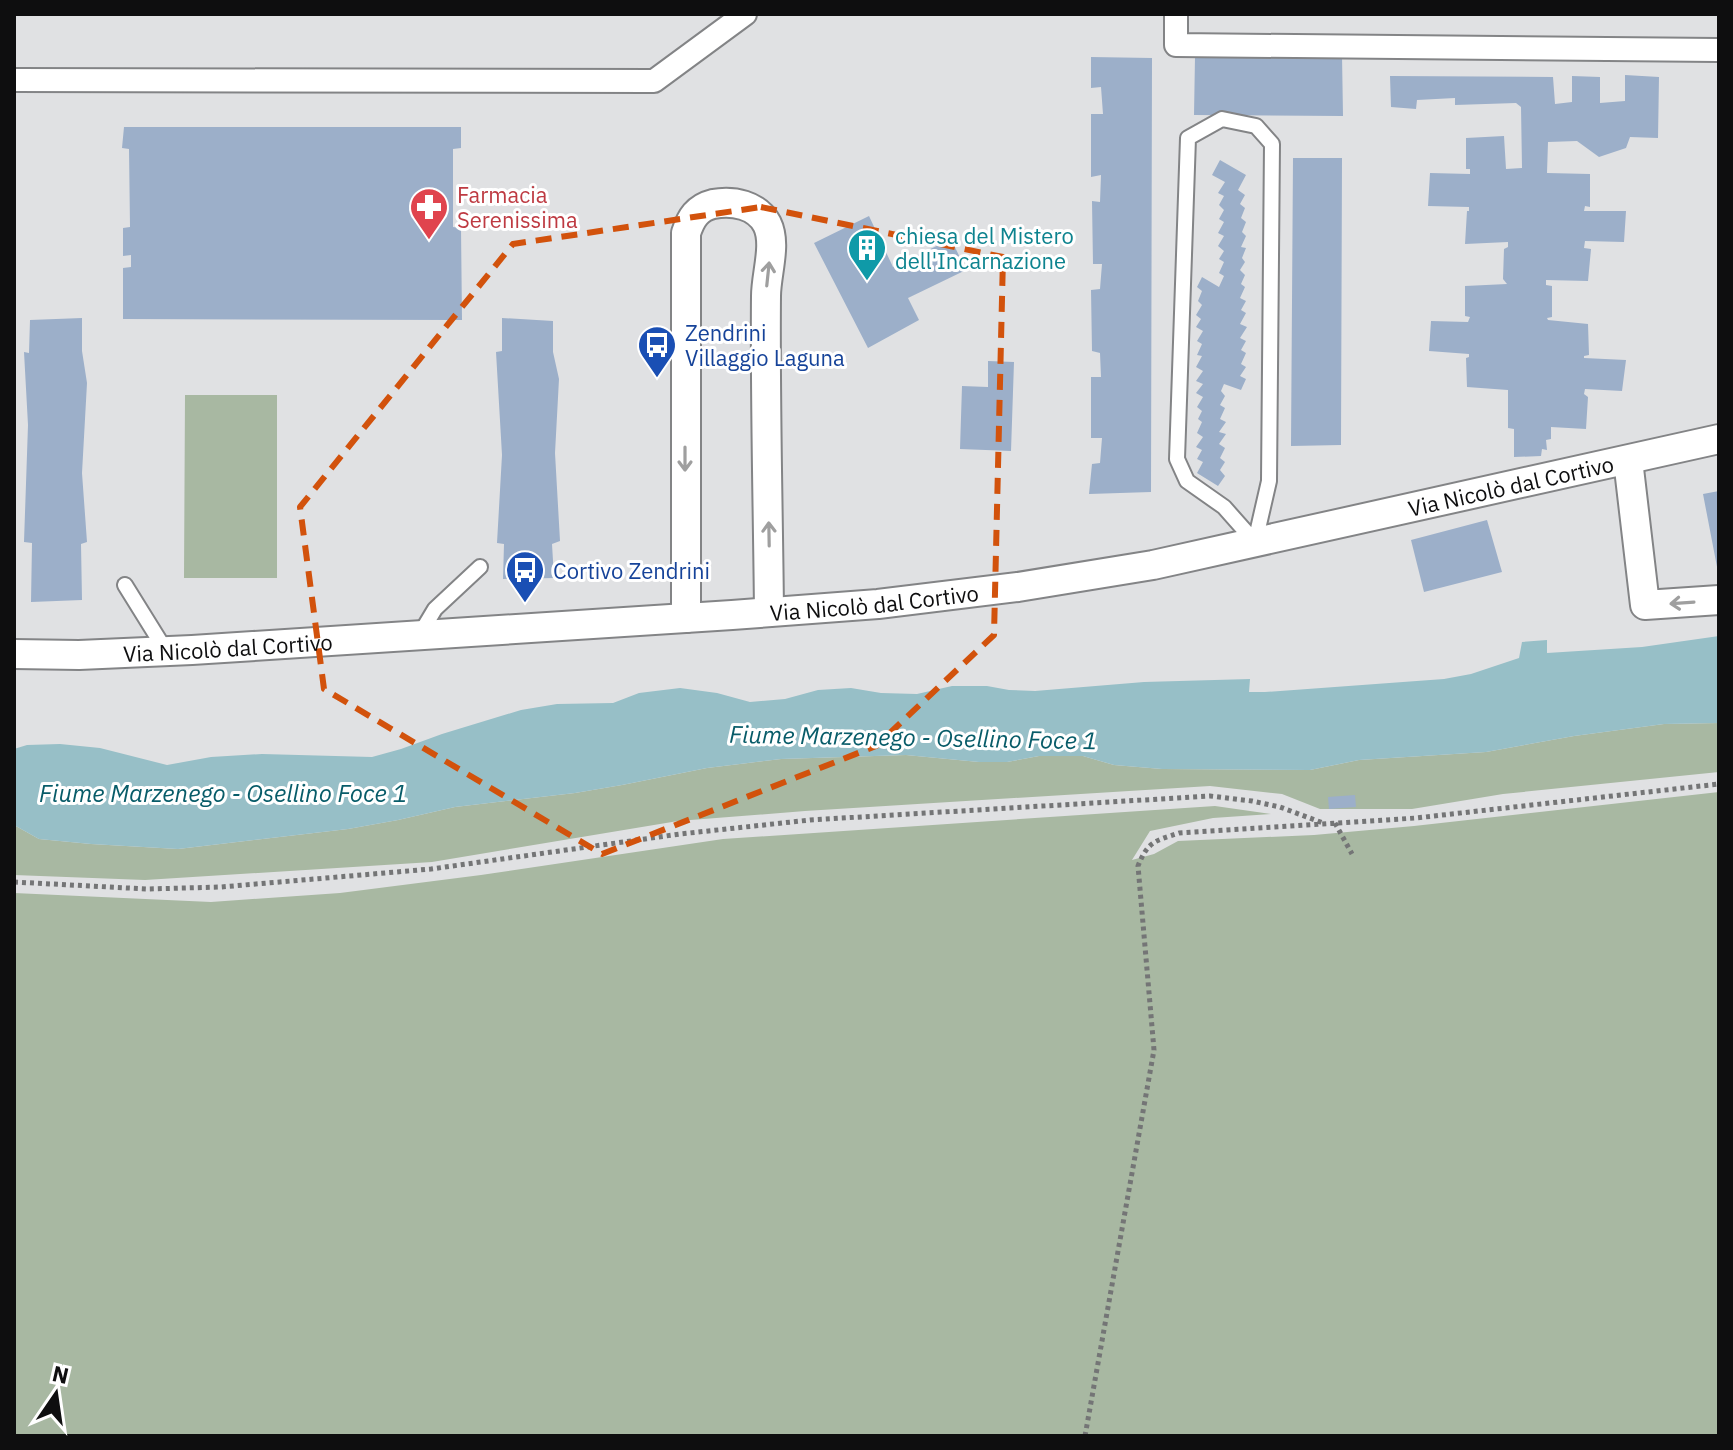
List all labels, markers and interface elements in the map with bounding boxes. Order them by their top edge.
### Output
place label: Farmacia Serenissima [457,180,578,234]
pharmacy icon: Farmacia Serenissima [408,186,450,241]
place label: chiesa del Mistero dell'Incarnazione [895,221,1074,275]
building icon: chiesa del Mistero dell'Incarnazione [846,227,888,282]
one-way arrow [760,261,775,288]
place label: Zendrini Villaggio Laguna [685,318,845,372]
bus stop icon: Zendrini Villaggio Laguna [636,324,678,379]
one-way arrow [677,445,693,472]
street label: Via Nicolò dal Cortivo [1405,448,1616,522]
one-way arrow [761,521,776,548]
bus stop icon: Cortivo Zendrini [504,549,546,604]
place label: Cortivo Zendrini [553,556,710,585]
street label: Via Nicolò dal Cortivo [769,577,980,627]
one-way arrow [1669,595,1696,610]
street label: Via Nicolò dal Cortivo [122,626,333,668]
water label: Fiume Marzenego - Osellino Foce 1 [729,718,1097,756]
water label: Fiume Marzenego - Osellino Foce 1 [39,777,407,809]
north arrow [16,1354,96,1434]
text: N [50,1358,72,1390]

